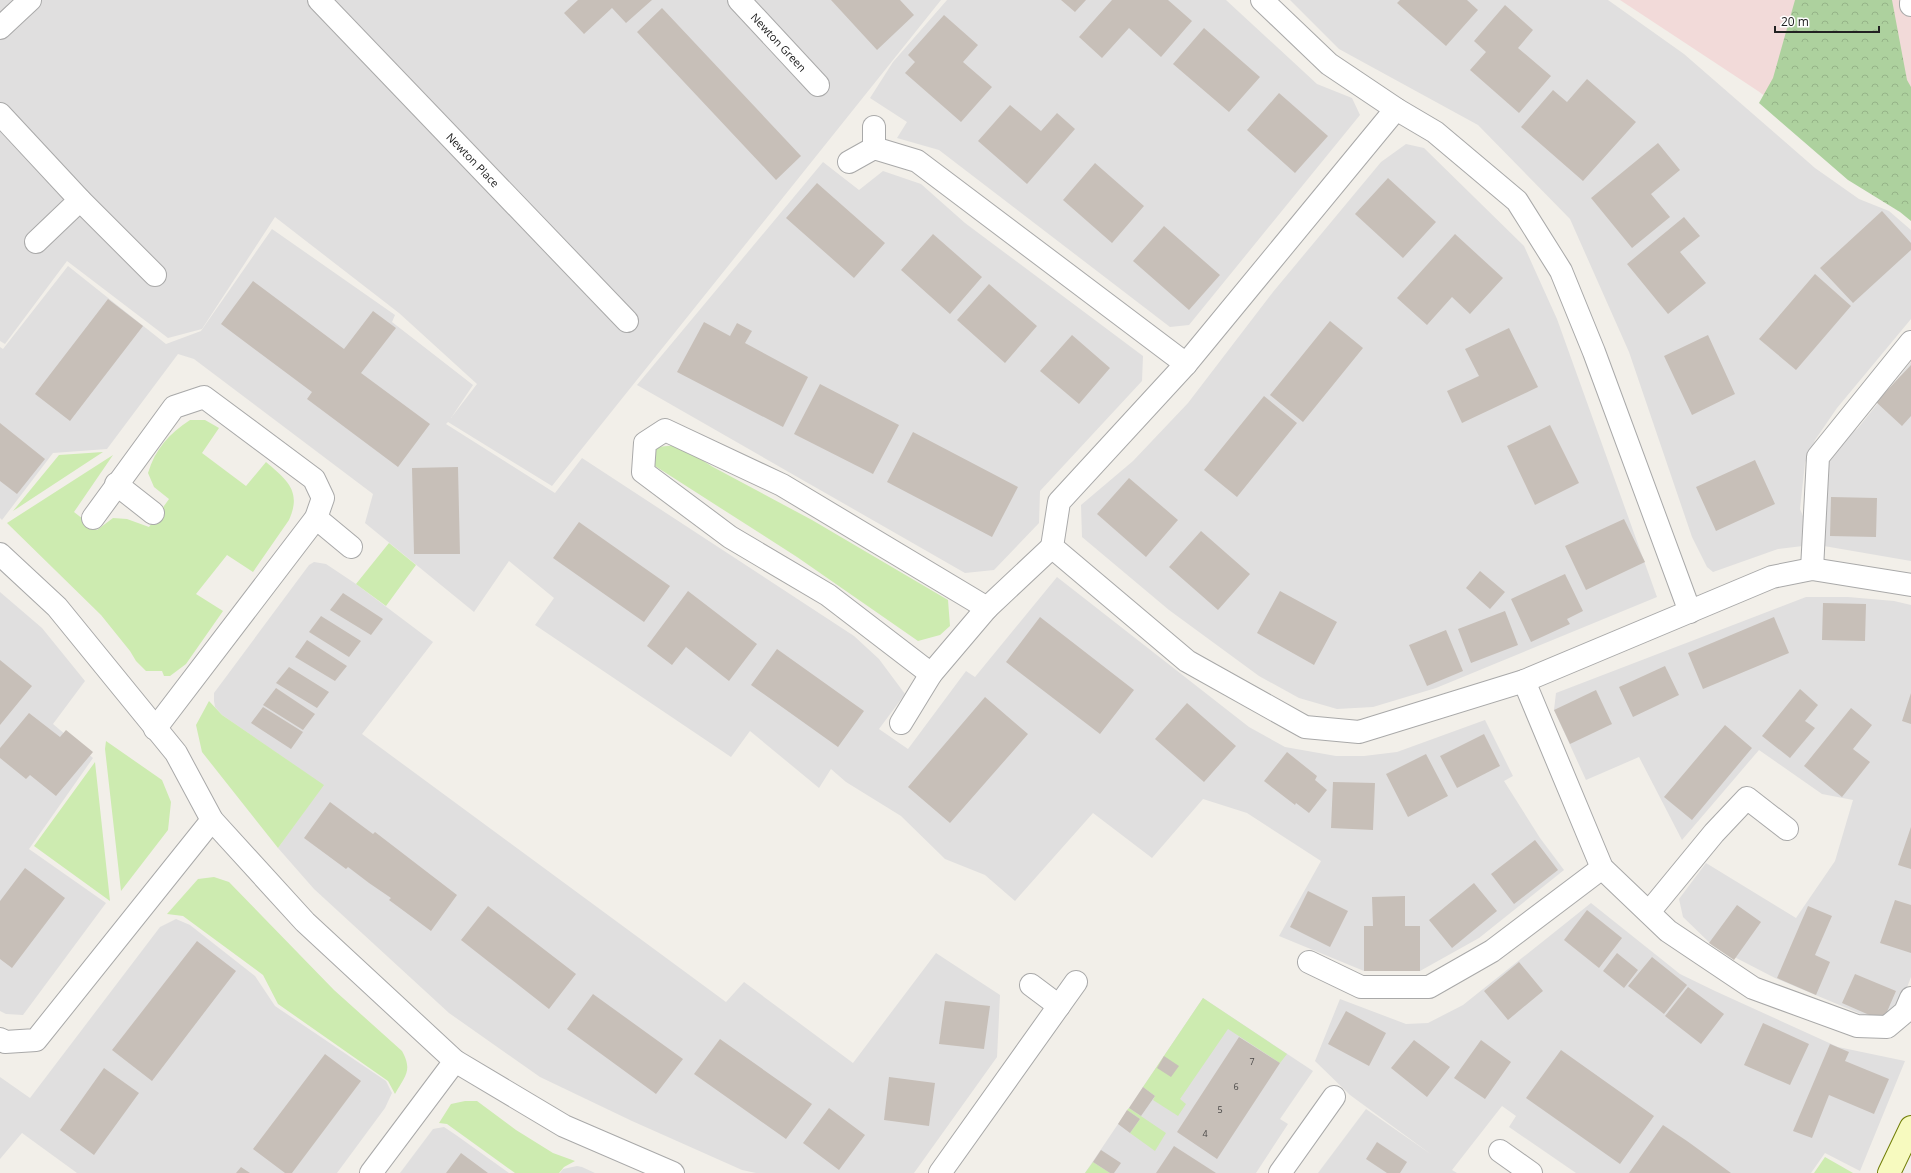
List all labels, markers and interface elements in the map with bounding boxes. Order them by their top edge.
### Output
scale bar [1775,8,1879,34]
street label: Newton Green [748,10,810,75]
text: 20 m [1781,13,1809,30]
street label: Newton Place [443,129,503,190]
house number: 7 [1249,1055,1255,1068]
house number: 6 [1233,1080,1239,1093]
house number: 5 [1217,1103,1223,1116]
house number: 4 [1202,1127,1208,1140]

